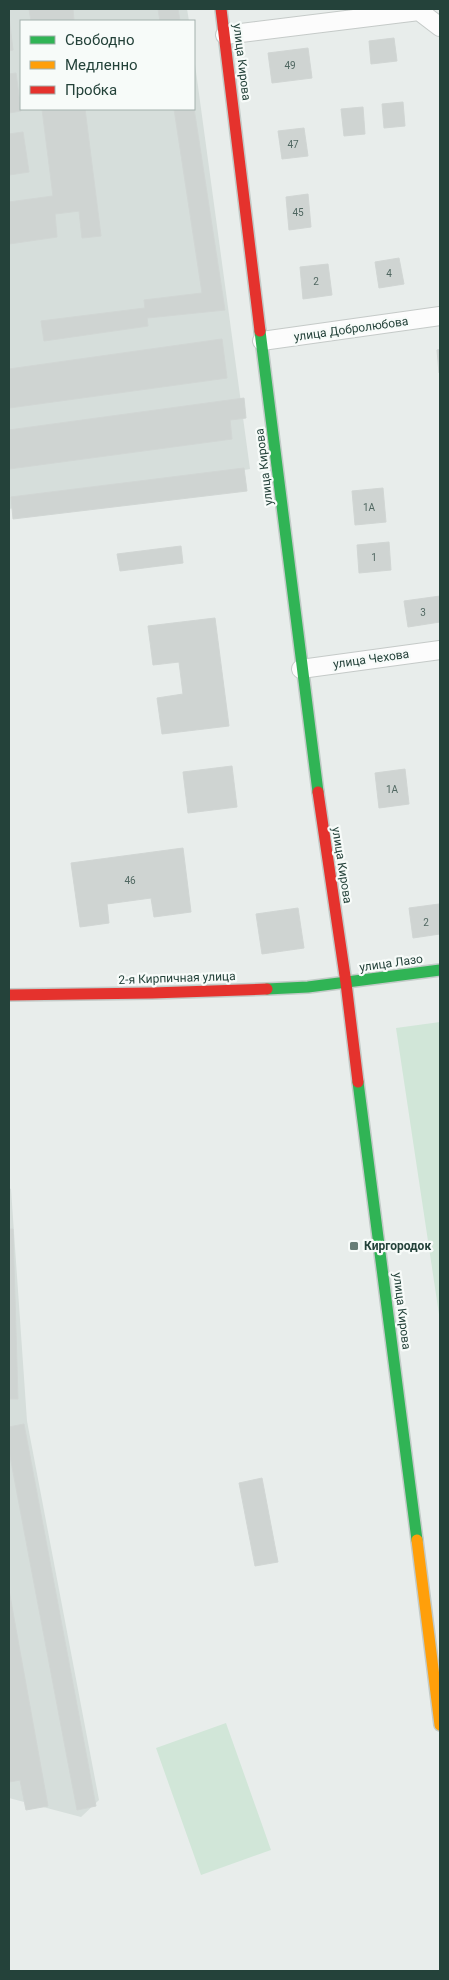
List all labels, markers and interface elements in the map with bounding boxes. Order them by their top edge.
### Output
legend [20,20,195,110]
street label: улица Кирова [230,23,254,101]
text: Свободно [65,31,134,49]
text: Медленно [65,56,138,74]
house number: 49 [284,60,296,71]
text: Пробка [65,81,117,99]
house number: 47 [287,139,299,150]
house number: 45 [292,207,304,218]
house number: 4 [386,268,392,279]
house number: 2 [313,276,319,287]
street label: улица Добролюбова [293,314,409,344]
street label: улица Кирова [252,428,276,506]
house number: 1А [363,502,376,513]
house number: 1 [371,552,377,563]
house number: 3 [420,607,426,618]
street label: улица Чехова [332,647,410,671]
house number: 1А [386,784,399,795]
street label: улица Кирова [329,826,355,904]
house number: 46 [124,875,136,886]
house number: 2 [423,917,429,928]
street label: улица Лазо [358,952,424,974]
street label: 2-я Кирпичная улица [118,969,236,987]
place label: Киргородок [364,1239,431,1253]
marker: Киргородок [348,1240,360,1252]
street label: улица Кирова [390,1272,414,1350]

